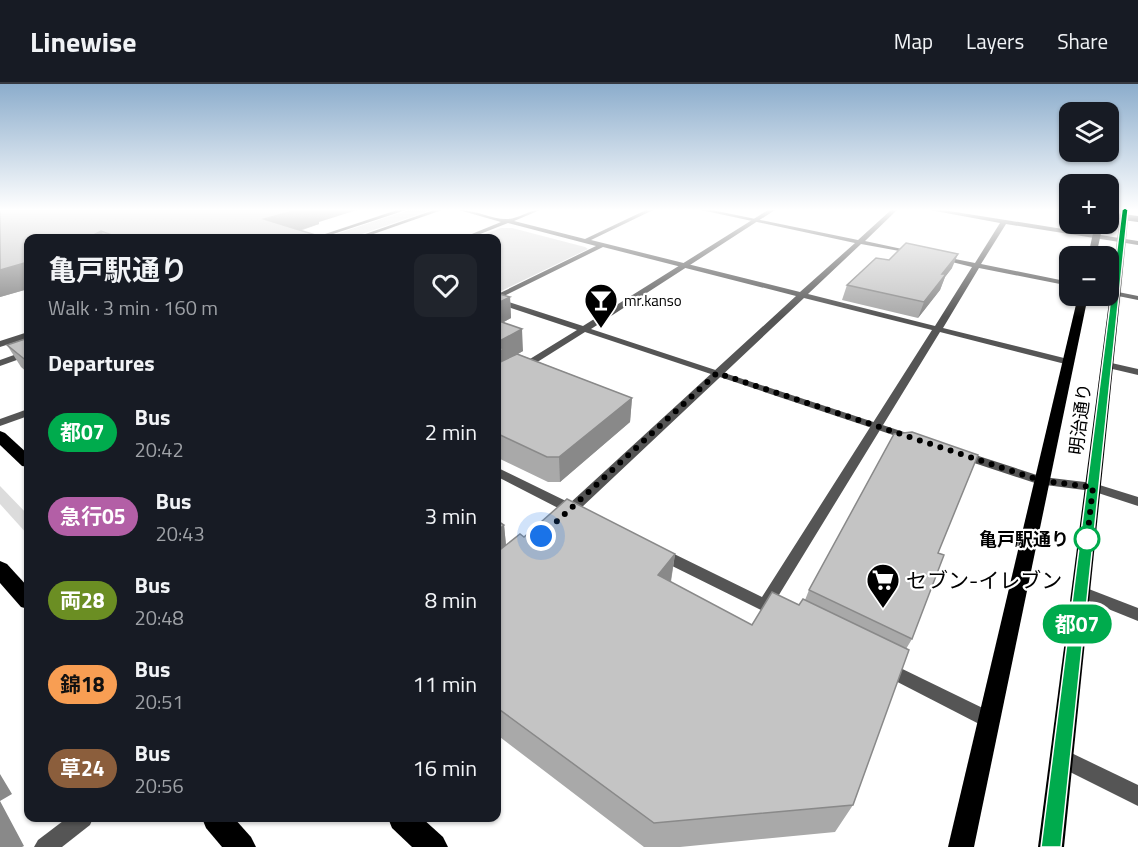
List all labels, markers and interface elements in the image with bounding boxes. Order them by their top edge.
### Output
text: Linewise [30,20,137,63]
text: Map [894,25,933,57]
text: Layers [966,25,1024,57]
text: Share [1057,25,1108,57]
map controls [1059,102,1119,306]
button: layers [1059,102,1119,162]
button: + [1059,174,1119,234]
button: − [1059,246,1119,306]
text: 亀戸駅通り [48,248,188,291]
button: heart [414,254,477,317]
bar icon: mr.kanso [583,282,619,329]
place label: mr.kanso [624,289,682,312]
text: Walk · 3 min · 160 m [48,292,218,323]
text: Departures [48,346,155,380]
street label: 明治通り [1062,382,1098,456]
text: Bus [135,400,170,434]
text: 2 min [425,415,477,449]
text: 都07 [60,416,105,448]
text: 20:42 [135,434,184,465]
text: Bus [156,484,191,518]
text: 3 min [425,499,477,533]
text: 急行05 [60,500,126,532]
text: 20:43 [156,518,205,549]
your location [526,521,556,551]
place label: 亀戸駅通り [979,526,1069,553]
marker: 亀戸駅通り [1074,526,1100,552]
supermarket icon: セブン-イレブン [865,562,901,609]
place label: セブン-イレブン [906,564,1062,596]
text: Bus [135,568,170,602]
text: 8 min [425,583,477,617]
text: 両28 [60,584,105,616]
text: 20:48 [135,602,184,633]
line badge: 都07 [1042,604,1112,644]
text: 都07 [1055,608,1099,640]
text: Bus [135,652,170,686]
text: 11 min [412,667,477,701]
text: 錦18 [60,668,105,700]
text: 20:51 [135,686,184,717]
text: Bus [135,736,170,770]
text: 16 min [412,751,477,785]
text: 草24 [60,752,105,784]
text: 20:56 [135,770,184,801]

